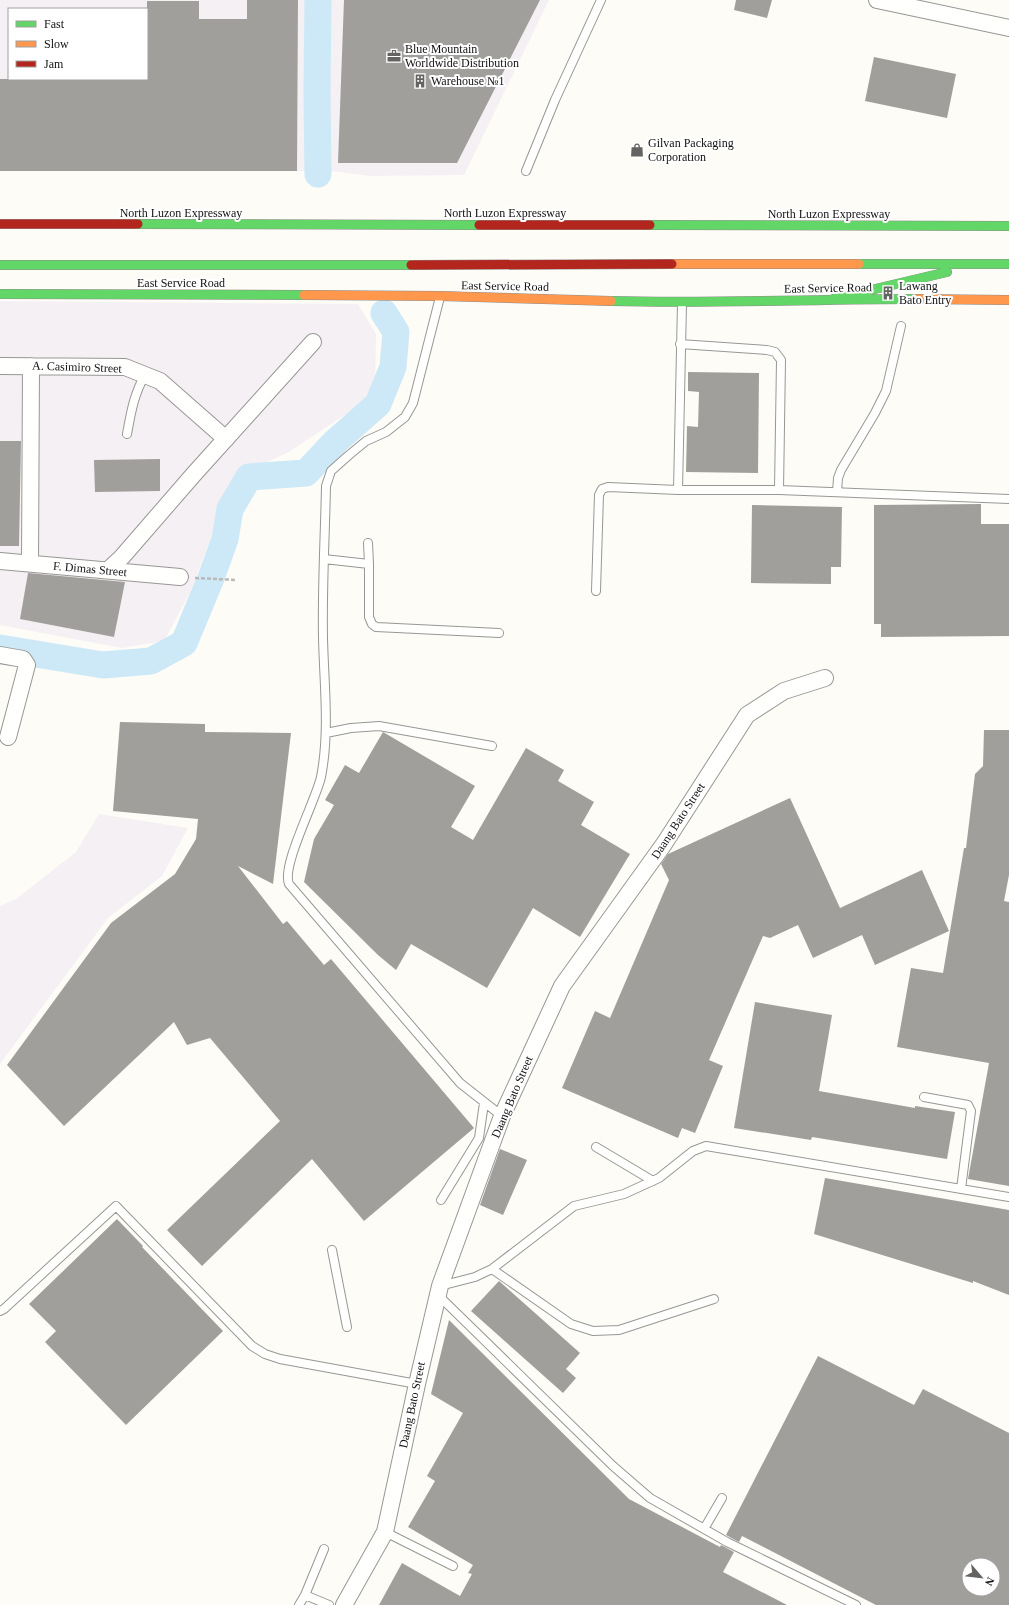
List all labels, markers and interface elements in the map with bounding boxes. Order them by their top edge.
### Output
legend [8,8,148,80]
text: Fast [44,17,65,31]
text: Slow [44,37,69,51]
place label: Blue Mountain Worldwide Distribution [405,42,519,70]
office icon: Blue Mountain Worldwide Distribution [386,48,402,64]
text: Jam [44,57,64,71]
building icon: Warehouse №1 [412,73,428,89]
place label: Warehouse №1 [431,74,504,88]
place label: Gilvan Packaging Corporation [648,136,734,164]
shop icon: Gilvan Packaging Corporation [629,142,645,158]
street label: North Luzon Expressway [120,206,242,220]
street label: North Luzon Expressway [444,206,566,220]
street label: North Luzon Expressway [768,207,890,221]
street label: East Service Road [137,276,225,290]
street label: East Service Road [461,278,549,294]
place label: Lawang Bato Entry [899,279,951,307]
street label: East Service Road [784,280,872,296]
building icon: Lawang Bato Entry [880,285,896,301]
street label: A. Casimiro Street [32,358,123,376]
street label: F. Dimas Street [53,559,128,579]
street label: Daang Bato Street [648,780,708,862]
street label: Daang Bato Street [488,1053,536,1140]
street label: Daang Bato Street [396,1360,428,1449]
north arrow [961,1557,1001,1597]
text: N [983,1575,997,1588]

